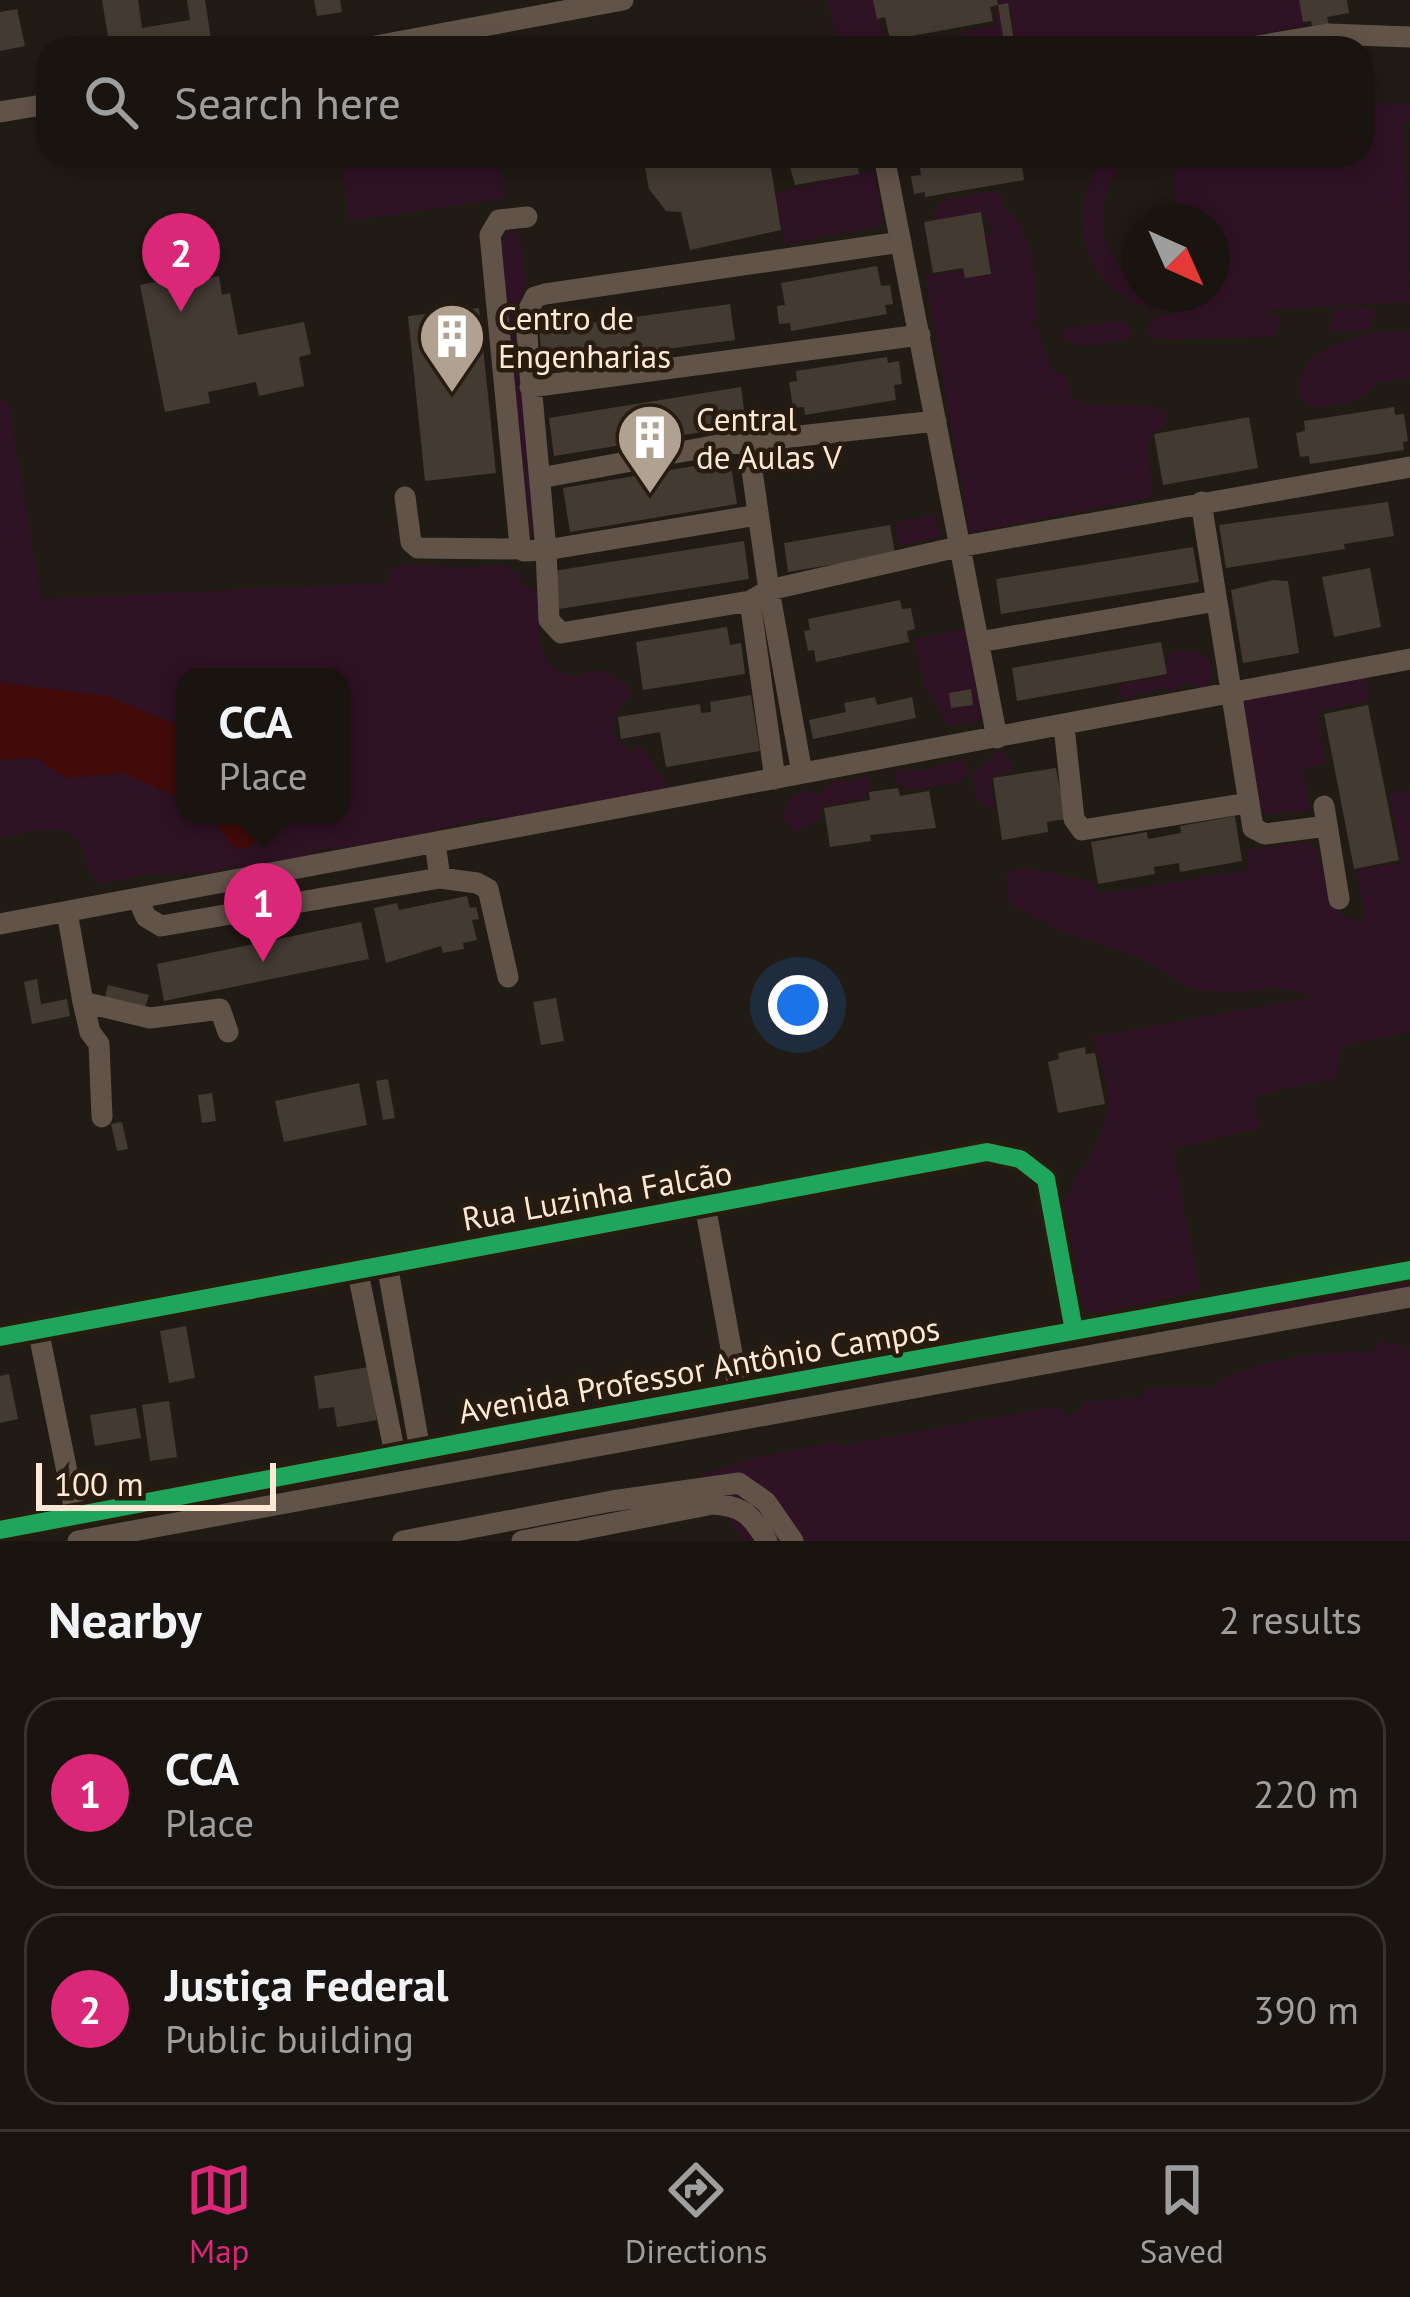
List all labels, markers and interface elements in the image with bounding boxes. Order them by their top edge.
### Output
search box [36,36,1374,168]
icon: search [78,69,144,135]
text: Search here [174,73,401,131]
north arrow [1122,204,1230,312]
pin: 2 [142,213,220,312]
place label: Centro de Engenharias [498,296,671,377]
building icon: Centro de Engenharias [417,301,487,395]
place label: Central de Aulas V [696,397,842,478]
building icon: Central de Aulas V [615,402,685,496]
popup [176,668,350,824]
text: CCA [218,692,293,750]
text: Place [218,750,308,801]
pin: 1 [224,863,302,962]
your location [768,975,828,1035]
street label: Rua Luzinha Falcão [459,1150,735,1240]
street label: Avenida Professor Antônio Campos [455,1305,943,1433]
scale bar [36,1457,276,1510]
text: 100 m [54,1462,144,1505]
text: Nearby [48,1586,202,1652]
text: 2 results [1219,1594,1362,1645]
text: CCA [165,1739,239,1797]
text: 1 [79,1768,101,1819]
text: 220 m [1253,1768,1359,1819]
text: Place [165,1797,254,1848]
text: Justiça Federal [165,1955,448,2013]
text: 2 [79,1984,101,2035]
text: 390 m [1253,1984,1359,2035]
text: Public building [165,2013,414,2064]
tab: Map [186,2157,252,2272]
tab: Directions [625,2157,767,2272]
tab: Saved [1140,2157,1224,2272]

